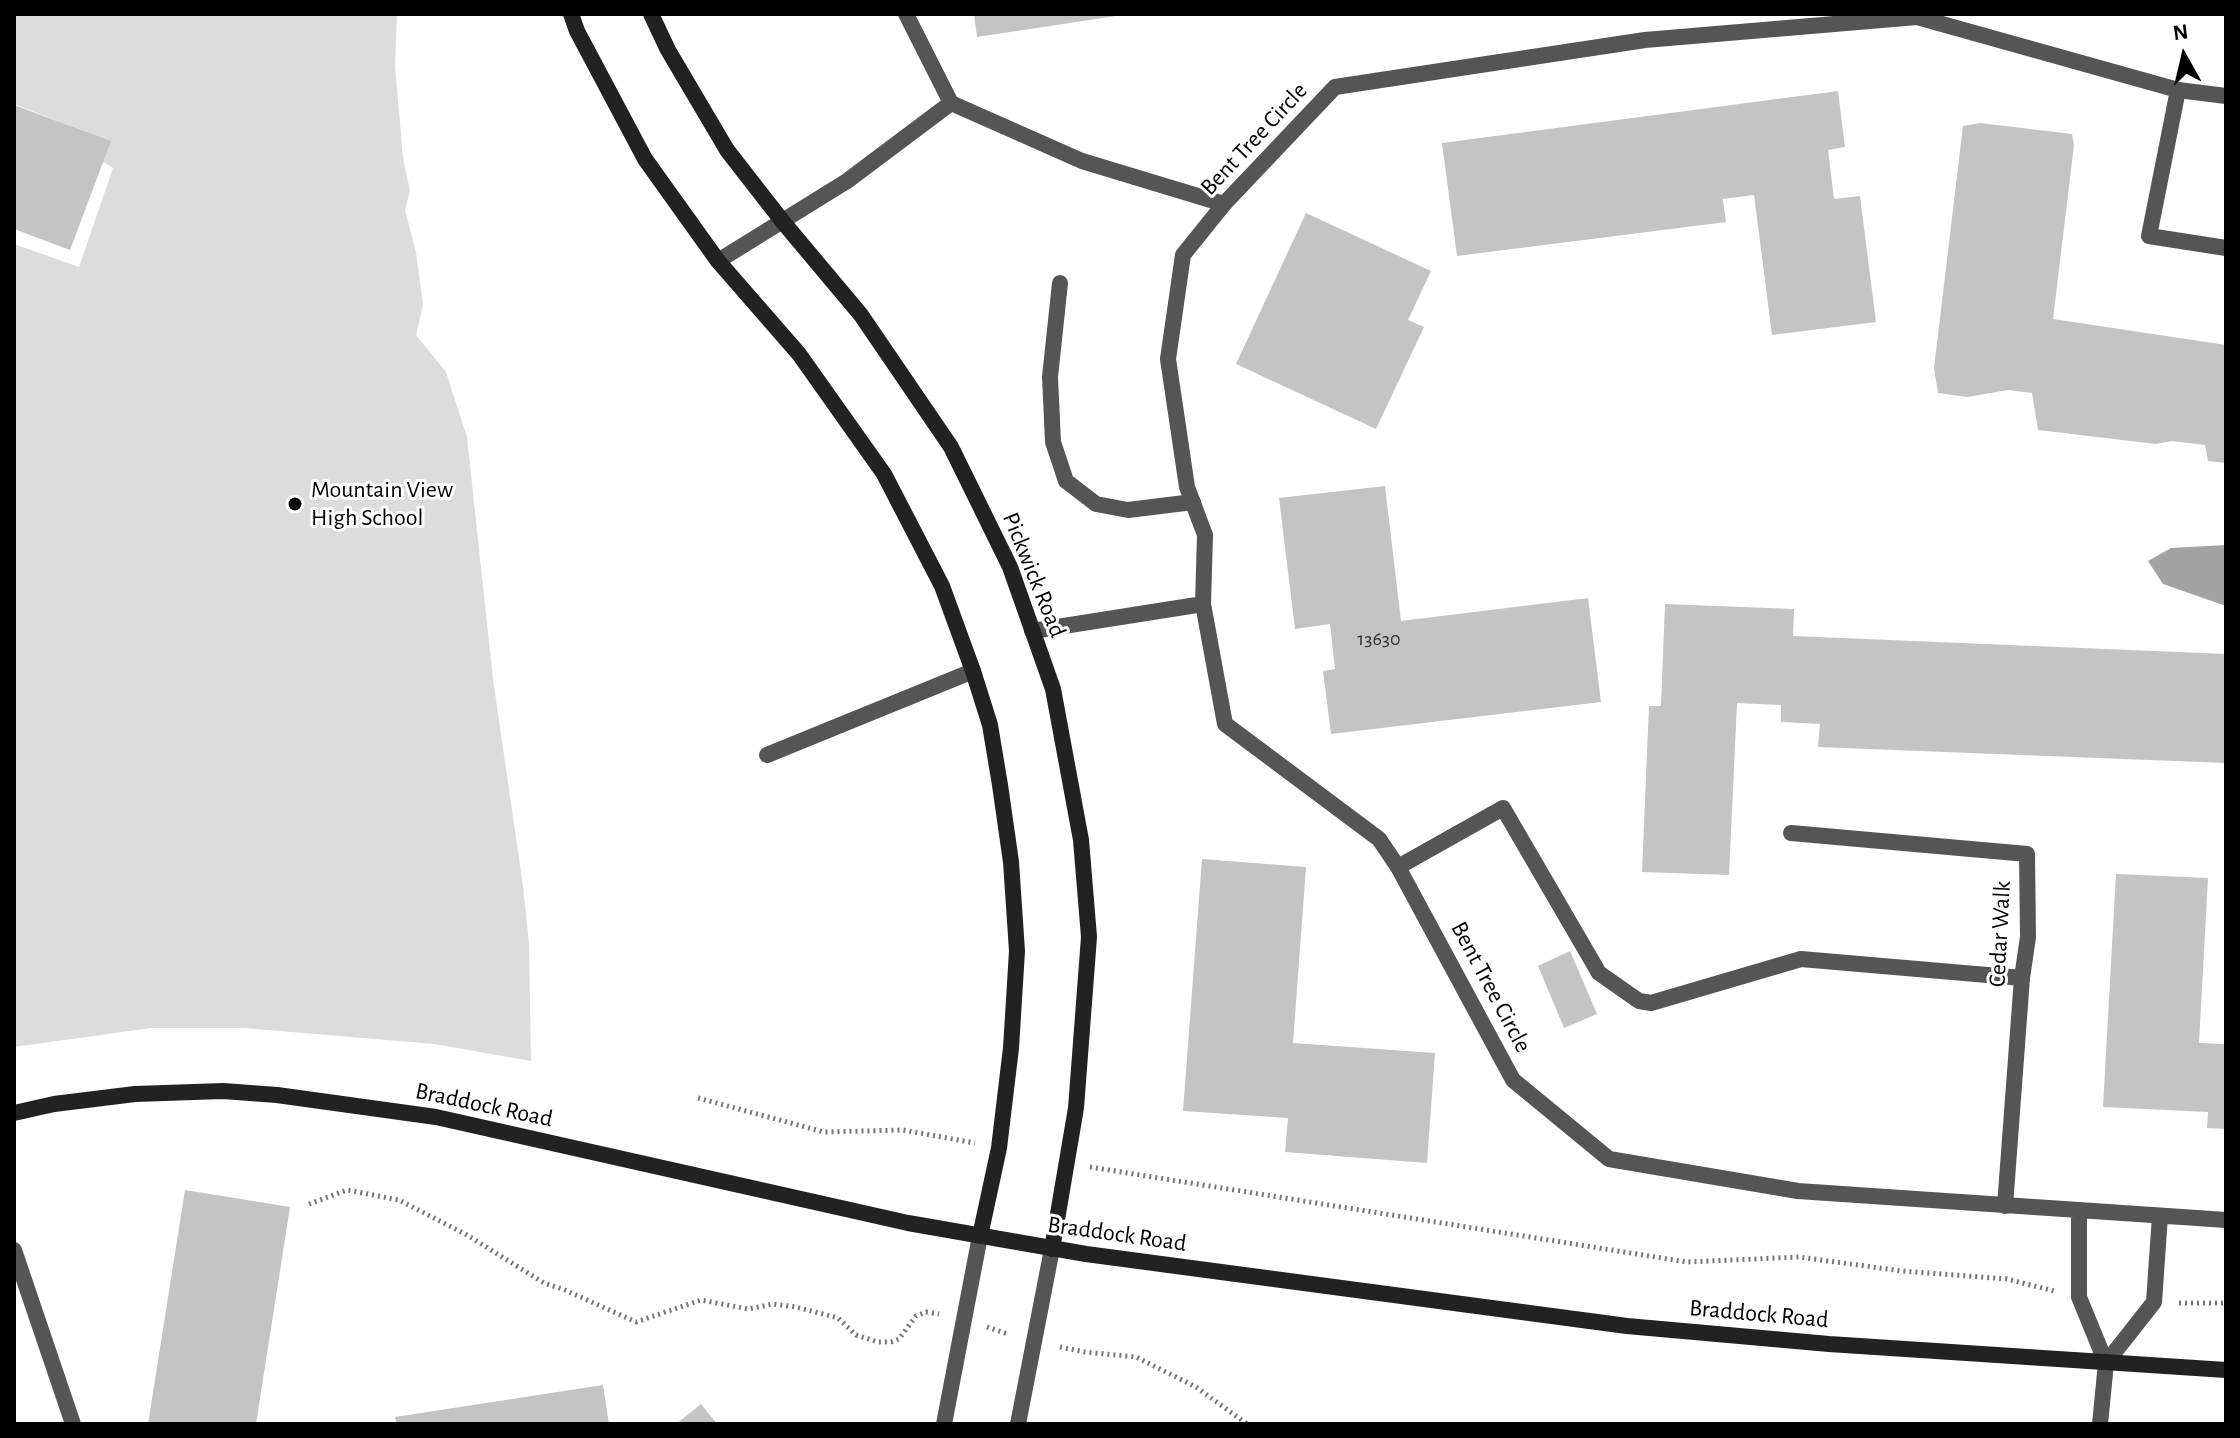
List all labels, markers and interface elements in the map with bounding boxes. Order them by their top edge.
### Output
north arrow [2144,16,2224,96]
text: N [2172,20,2190,44]
street label: Bent Tree Circle [1194,77,1314,201]
place label: Mountain View High School [311,476,453,532]
marker: Mountain View High School [286,495,304,513]
street label: Pickwick Road [996,508,1072,642]
house number: 13630 [1357,627,1401,651]
street label: Cedar Walk [1983,880,2017,988]
street label: Bent Tree Circle [1444,917,1538,1057]
street label: Braddock Road [413,1076,555,1134]
street label: Braddock Road [1046,1210,1188,1258]
street label: Braddock Road [1688,1294,1830,1334]

